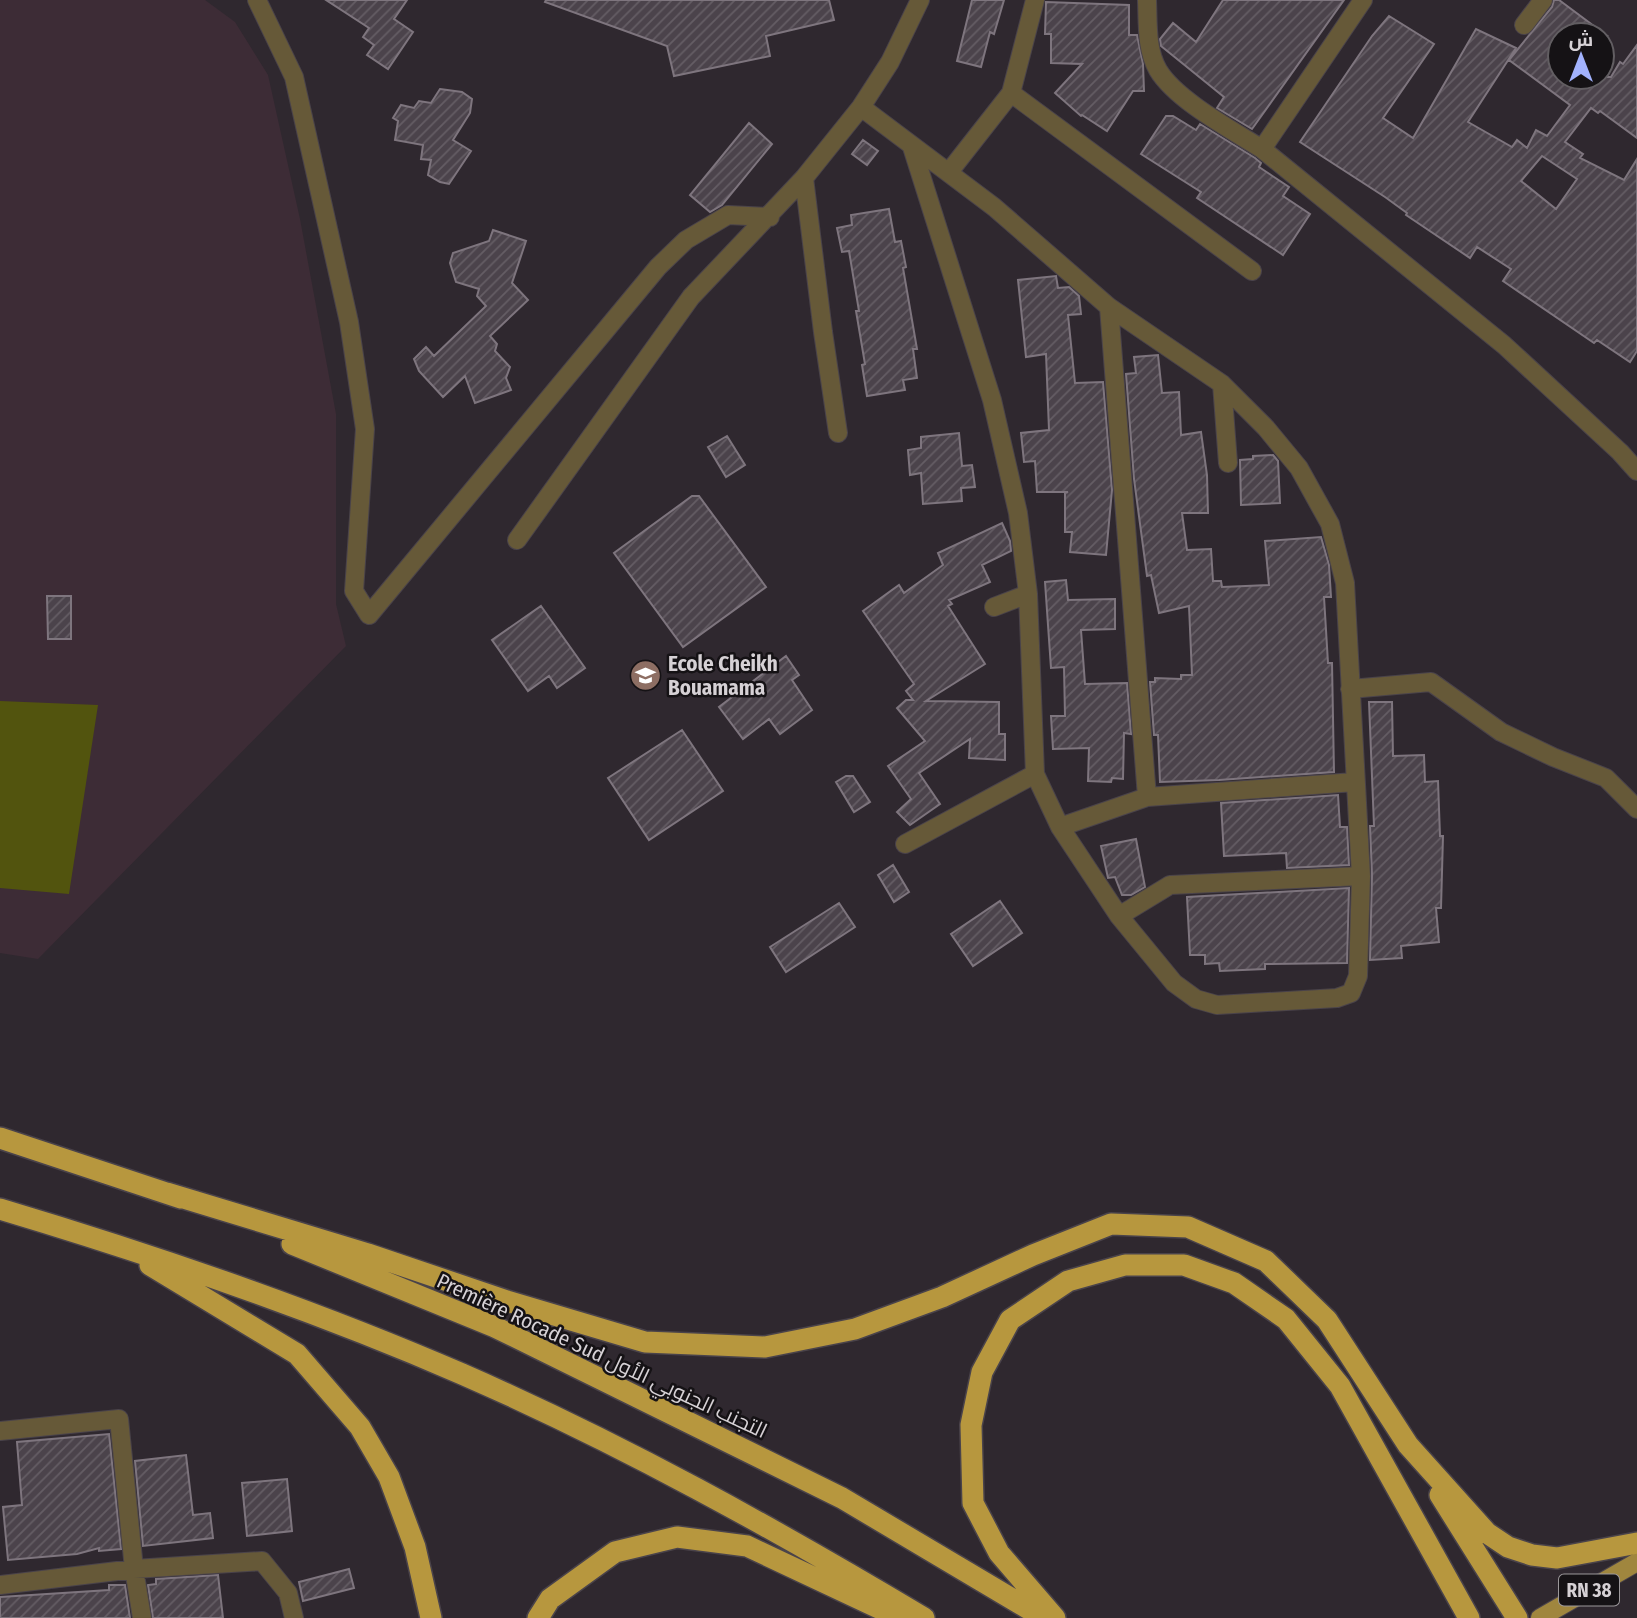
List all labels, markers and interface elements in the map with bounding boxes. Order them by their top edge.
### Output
north arrow [1546,21,1616,91]
text: ش [1569,28,1593,51]
place label: Ecole Cheikh Bouamama [668,651,778,701]
school or university icon: Ecole Cheikh Bouamama [628,659,662,693]
street label: Première Rocade Sud التجنب الجنوبي الأول [431,1268,771,1447]
road number: RN 38 [1559,1574,1619,1606]

